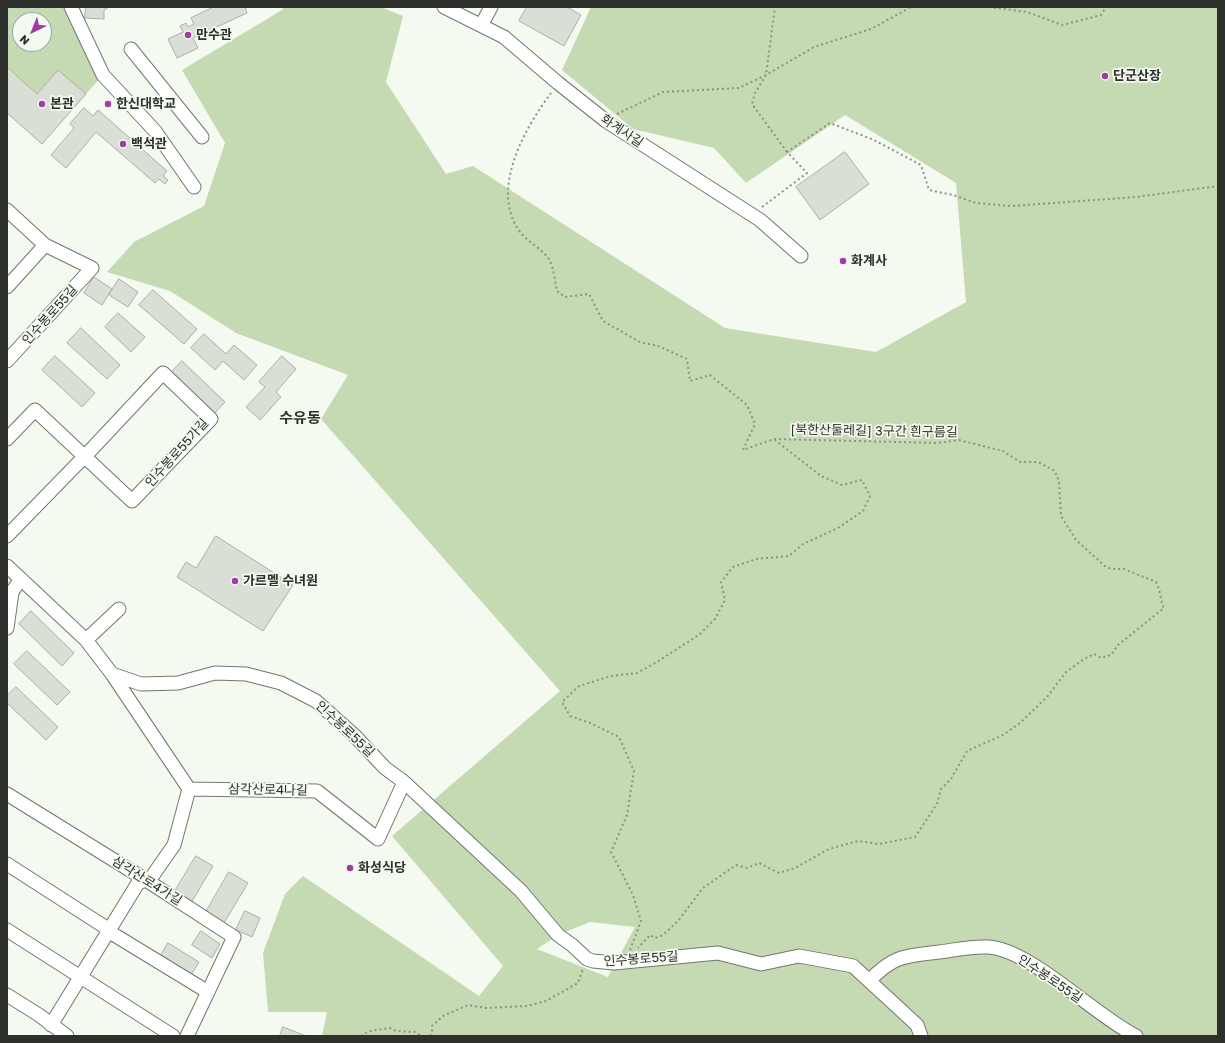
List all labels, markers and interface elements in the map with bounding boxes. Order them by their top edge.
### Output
north arrow [12,12,52,52]
place label: 만수관 [196,27,232,43]
marker: 만수관 [183,30,193,40]
text: N [17,33,32,48]
place label: 단군산장 [1113,68,1161,84]
marker: 단군산장 [1100,71,1110,81]
place label: 본관 [50,96,74,112]
place label: 한신대학교 [116,96,176,112]
marker: 본관 [37,99,47,109]
marker: 한신대학교 [103,99,113,109]
street label: 화계사길 [598,111,646,151]
place label: 백석관 [131,136,167,152]
marker: 백석관 [118,139,128,149]
place label: 화계사 [851,253,887,269]
marker: 화계사 [838,256,848,266]
street label: 인수봉로55길 [19,282,81,348]
district label: 수유동 [279,409,321,427]
street label: 인수봉로55가길 [142,416,212,490]
street label: [북한산둘레길] 3구간 흰구름길 [790,422,958,440]
place label: 가르멜 수녀원 [243,573,318,589]
marker: 가르멜 수녀원 [230,576,240,586]
street label: 인수봉로55길 [312,698,378,760]
street label: 삼각산로4나길 [228,782,308,798]
street label: 삼각산로4가길 [109,853,185,909]
place label: 화성식당 [358,860,406,876]
marker: 화성식당 [345,863,355,873]
street label: 인수봉로55길 [603,949,679,969]
street label: 인수봉로55길 [1015,952,1085,1006]

